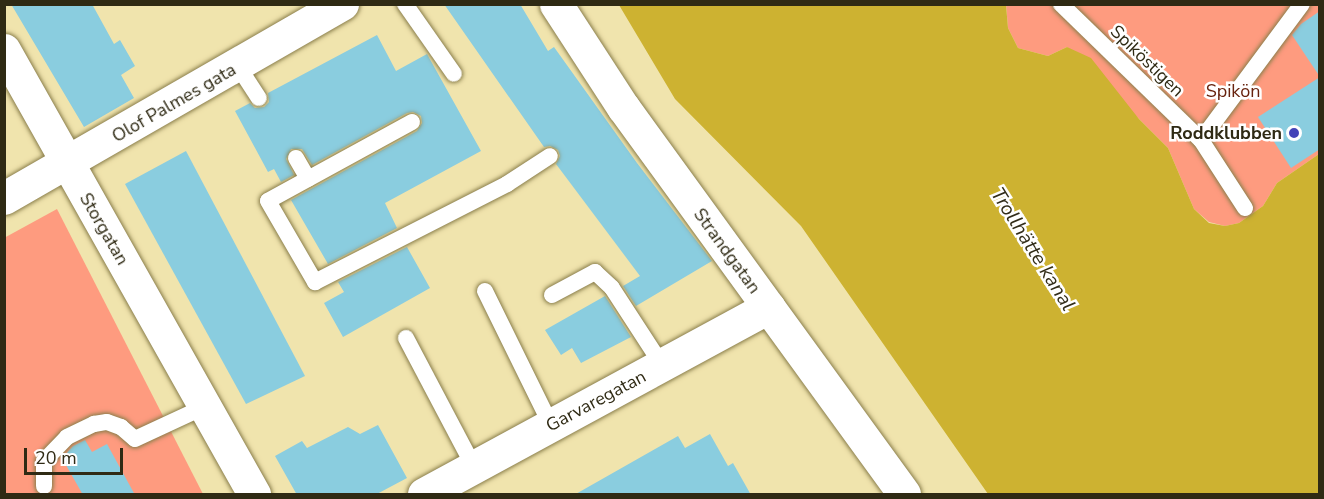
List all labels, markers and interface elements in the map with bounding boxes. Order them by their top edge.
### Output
street label: Spiköstigen [1106,21,1188,101]
street label: Olof Palmes gata [108,59,240,147]
park label: Spikön [1206,80,1260,102]
place label: Roddklubben [1170,122,1282,144]
marker: Roddklubben [1287,126,1301,140]
water label: Trollhätte kanal [986,183,1080,315]
street label: Storgatan [75,189,133,269]
street label: Strandgatan [689,204,765,298]
street label: Garvaregatan [542,366,650,436]
scale bar [27,436,126,474]
text: 20 m [35,446,77,470]

